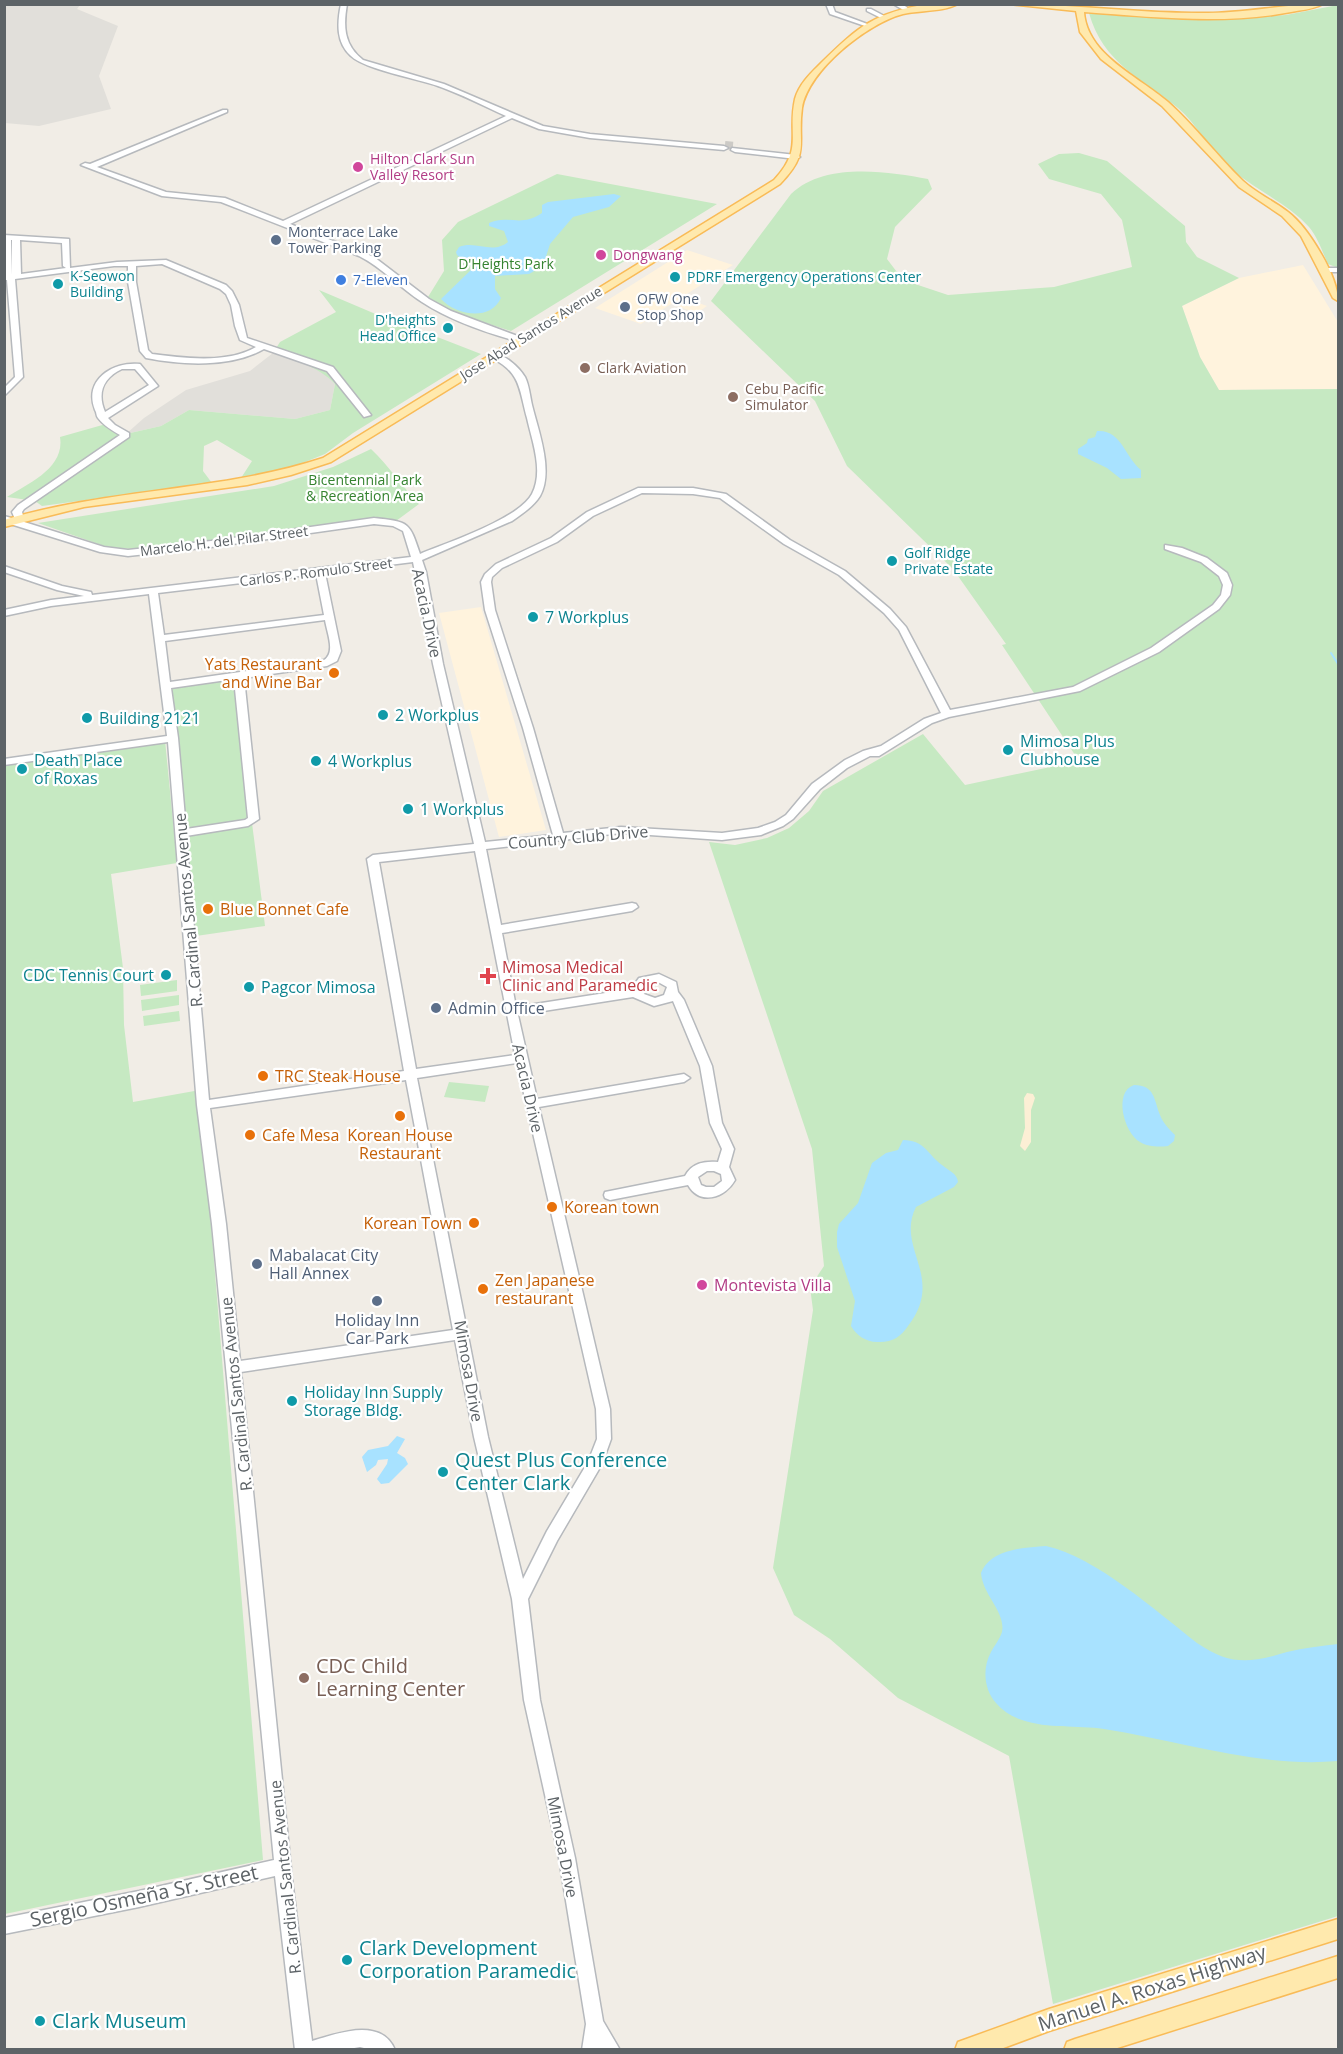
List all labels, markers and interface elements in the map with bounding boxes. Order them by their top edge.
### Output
place label: Hilton Clark Sun Valley Resort [370,149,475,184]
marker: Hilton Clark Sun Valley Resort [351,160,365,174]
place label: Monterrace Lake Tower Parking [288,222,398,257]
marker: Monterrace Lake Tower Parking [269,233,283,247]
place label: Dongwang [613,245,683,264]
marker: Dongwang [594,248,608,262]
park label: D'Heights Park [458,254,554,273]
place label: K-Seowon Building [70,266,135,301]
place label: PDRF Emergency Operations Center [687,267,922,286]
place label: 7-Eleven [353,270,408,289]
marker: PDRF Emergency Operations Center [668,270,682,284]
marker: 7-Eleven [334,273,348,287]
marker: K-Seowon Building [51,277,65,291]
street label: Jose Abad Santos Avenue [454,281,606,385]
place label: OFW One Stop Shop [637,289,704,324]
marker: OFW One Stop Shop [618,300,632,314]
place label: D'heights Head Office [359,310,436,345]
marker: D'heights Head Office [441,321,455,335]
place label: Clark Aviation [597,358,687,377]
marker: Clark Aviation [578,361,592,375]
place label: Cebu Pacific Simulator [745,379,824,414]
marker: Cebu Pacific Simulator [726,390,740,404]
park label: Bicentennial Park & Recreation Area [306,470,424,505]
street label: Marcelo H. del Pilar Street [139,521,309,560]
place label: Golf Ridge Private Estate [904,543,993,578]
street label: Carlos P. Romulo Street [239,553,393,590]
marker: Golf Ridge Private Estate [885,554,899,568]
street label: Acacia Drive [407,566,447,660]
place label: 7 Workplus [545,606,629,628]
marker: 7 Workplus [526,610,540,624]
place label: Yats Restaurant and Wine Bar [205,653,322,693]
marker: Yats Restaurant and Wine Bar [327,666,341,680]
place label: 2 Workplus [395,704,479,726]
place label: Building 2121 [99,707,200,729]
marker: 2 Workplus [376,708,390,722]
marker: Building 2121 [80,711,94,725]
place label: Mimosa Plus Clubhouse [1020,730,1115,770]
marker: Mimosa Plus Clubhouse [1001,743,1015,757]
place label: Death Place of Roxas [34,749,122,789]
place label: 4 Workplus [328,750,412,772]
marker: 4 Workplus [309,754,323,768]
marker: Death Place of Roxas [15,762,29,776]
place label: 1 Workplus [420,798,504,820]
marker: 1 Workplus [401,802,415,816]
street label: R. Cardinal Santos Avenue [169,812,207,1008]
street label: Country Club Drive [507,820,649,854]
place label: Blue Bonnet Cafe [220,898,349,920]
marker: Blue Bonnet Cafe [201,902,215,916]
place label: Mimosa Medical Clinic and Paramedic [502,956,658,996]
place label: CDC Tennis Court [23,964,154,986]
marker: Mimosa Medical Clinic and Paramedic [479,967,497,985]
marker: CDC Tennis Court [159,968,173,982]
place label: Pagcor Mimosa [261,976,376,998]
marker: Pagcor Mimosa [242,980,256,994]
place label: Admin Office [448,997,545,1019]
marker: Admin Office [429,1001,443,1015]
street label: Acacia Drive [507,1041,549,1135]
place label: TRC Steak House [275,1065,401,1087]
marker: TRC Steak House [256,1069,270,1083]
marker: Korean House Restaurant [393,1109,407,1123]
place label: Cafe Mesa [262,1124,339,1146]
place label: Korean House Restaurant [347,1124,453,1164]
marker: Cafe Mesa [243,1128,257,1142]
place label: Korean town [564,1196,659,1218]
marker: Korean town [545,1200,559,1214]
place label: Korean Town [364,1212,462,1234]
marker: Korean Town [467,1216,481,1230]
place label: Mabalacat City Hall Annex [269,1244,379,1284]
marker: Mabalacat City Hall Annex [250,1257,264,1271]
place label: Zen Japanese restaurant [495,1269,594,1309]
place label: Montevista Villa [714,1274,831,1296]
marker: Montevista Villa [695,1278,709,1292]
marker: Zen Japanese restaurant [476,1282,490,1296]
marker: Holiday Inn Car Park [370,1294,384,1308]
street label: R. Cardinal Santos Avenue [215,1296,257,1492]
place label: Holiday Inn Car Park [335,1309,419,1349]
street label: Mimosa Drive [449,1319,489,1423]
place label: Holiday Inn Supply Storage Bldg. [304,1381,444,1421]
marker: Holiday Inn Supply Storage Bldg. [285,1394,299,1408]
place label: Quest Plus Conference Center Clark [455,1446,667,1496]
marker: Quest Plus Conference Center Clark [436,1465,450,1479]
place label: CDC Child Learning Center [316,1652,465,1702]
marker: CDC Child Learning Center [297,1671,311,1685]
street label: R. Cardinal Santos Avenue [264,1779,306,1975]
street label: Mimosa Drive [542,1794,584,1900]
street label: Sergio Osmeña Sr. Street [27,1858,260,1933]
place label: Clark Development Corporation Paramedic [359,1934,576,1984]
street label: Manuel A. Roxas Highway [1034,1938,1270,2037]
marker: Clark Development Corporation Paramedic [340,1953,354,1967]
place label: Clark Museum [52,2007,186,2034]
marker: Clark Museum [33,2014,47,2028]

